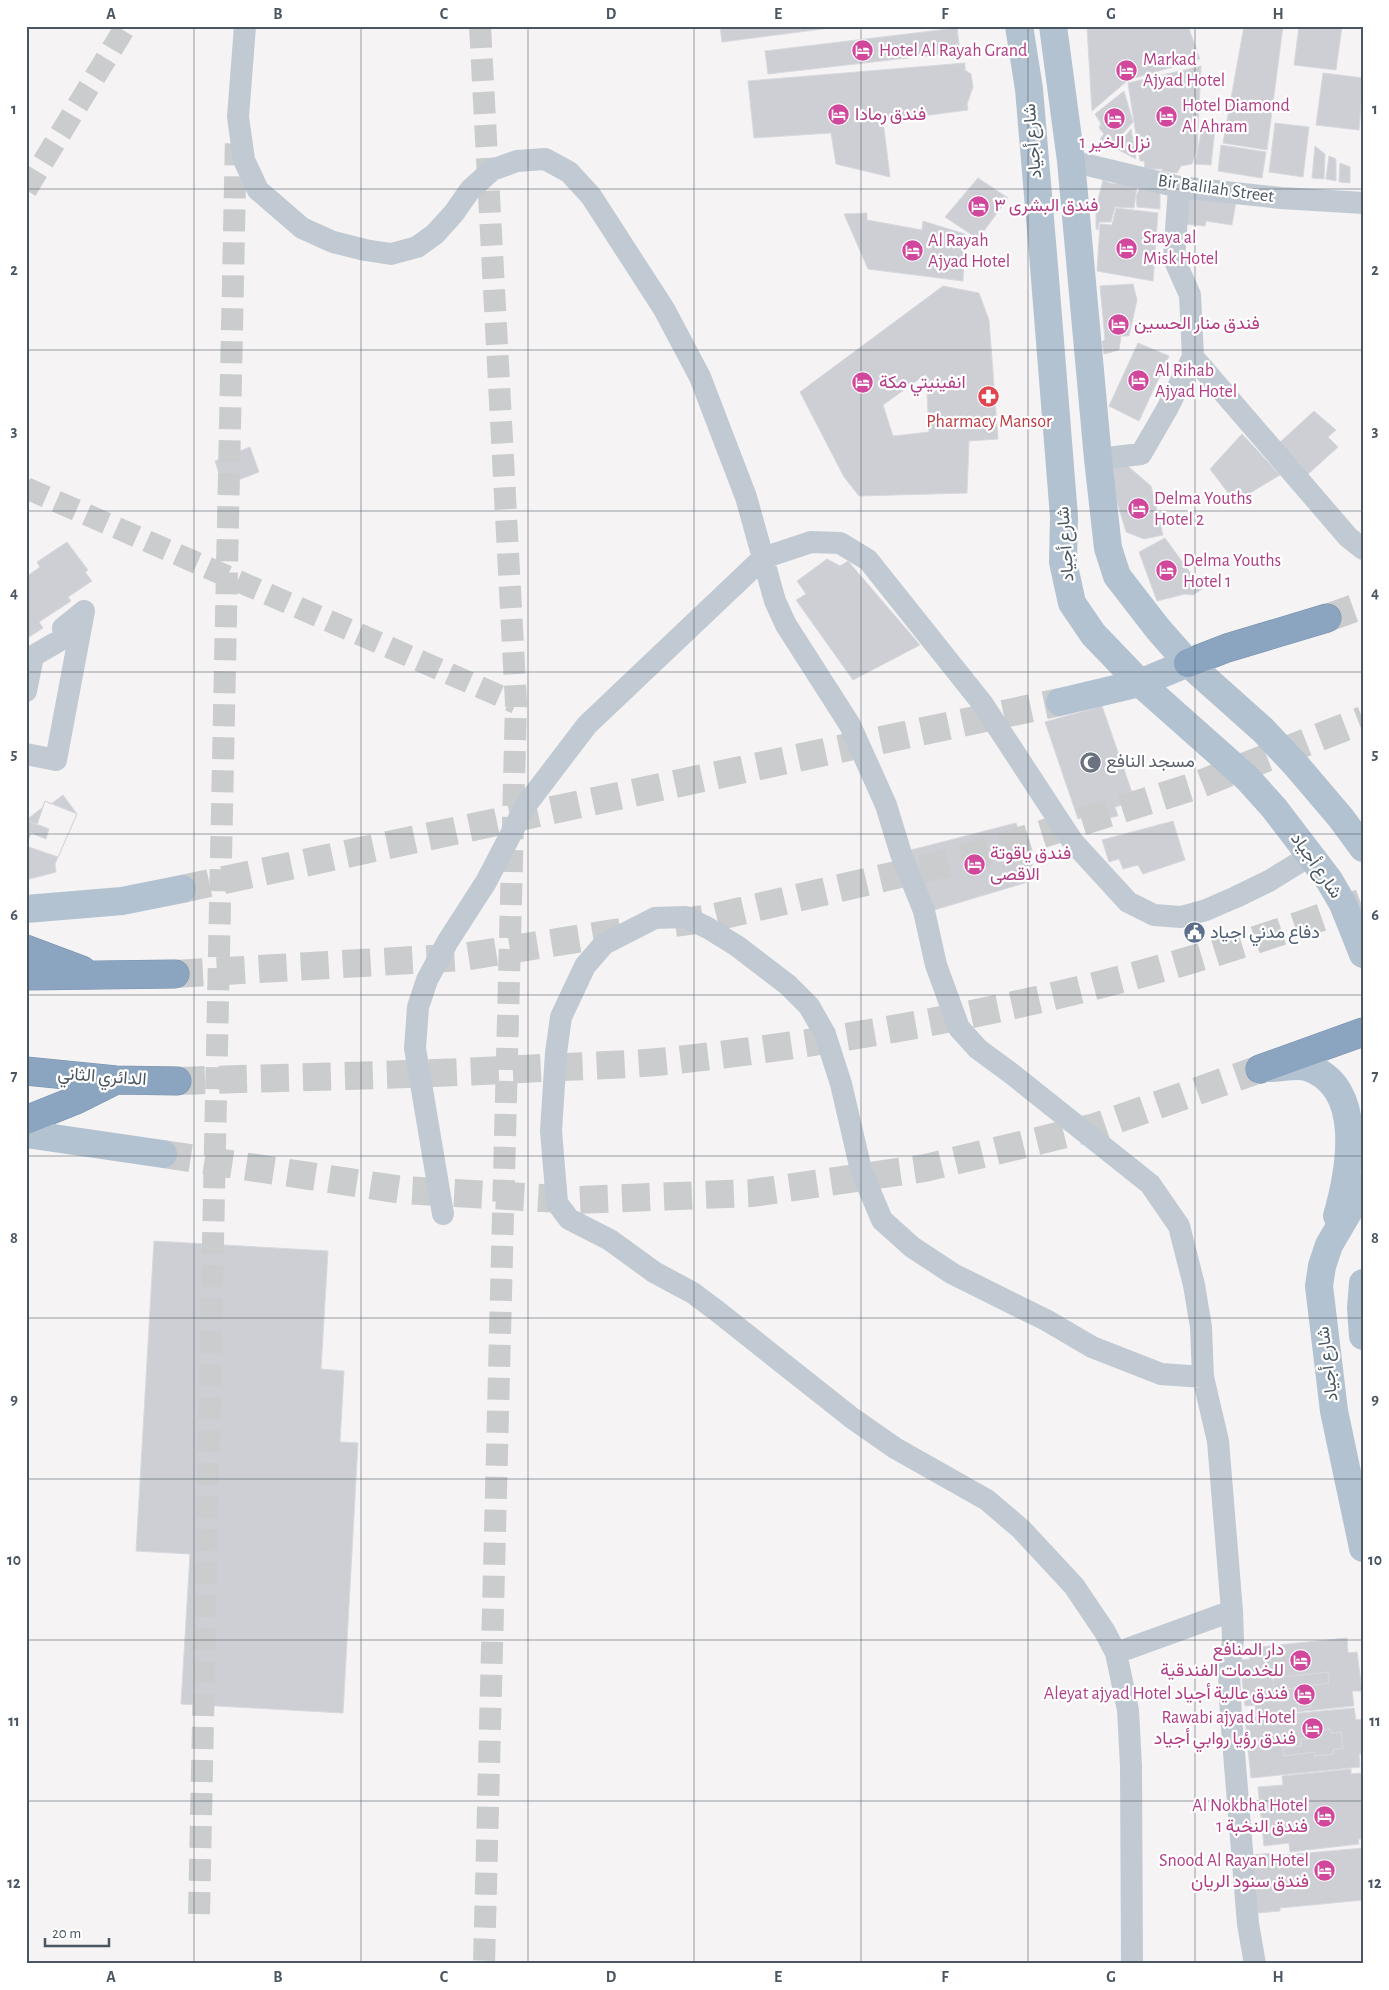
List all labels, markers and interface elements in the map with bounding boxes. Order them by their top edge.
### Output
text: A [106,6,116,22]
text: B [273,6,283,22]
text: C [440,6,449,22]
text: D [606,6,617,22]
text: E [774,6,782,22]
text: F [941,6,949,22]
text: G [1106,6,1116,22]
text: H [1272,6,1284,22]
hotel icon: Hotel Al Rayah Grand [851,39,875,63]
place label: Hotel Al Rayah Grand [879,42,1027,60]
place label: Markad Ajyad Hotel [1143,51,1225,90]
hotel icon: Markad Ajyad Hotel [1115,58,1139,82]
place label: Hotel Diamond Al Ahram [1182,97,1290,136]
text: 1 [11,101,17,117]
text: 1 [1372,101,1378,117]
hotel icon: فندق رمادا [827,103,851,127]
street label: شارع أجياد [1019,103,1047,179]
hotel icon: Hotel Diamond Al Ahram [1154,104,1178,128]
place label: فندق رمادا [855,106,926,125]
hotel icon: نزل الخير 1 [1103,106,1127,130]
place label: نزل الخير 1 [1080,134,1150,153]
street label: Bir Balilah Street [1157,172,1275,206]
hotel icon: فندق البشرى ٣ [966,194,990,218]
place label: فندق البشرى ٣ [994,197,1099,216]
place label: Sraya al Misk Hotel [1143,229,1218,268]
place label: Al Rayah Ajyad Hotel [928,232,1010,271]
hotel icon: Sraya al Misk Hotel [1115,236,1139,260]
hotel icon: Al Rayah Ajyad Hotel [900,239,924,263]
text: 2 [10,262,18,278]
text: 2 [1371,262,1379,278]
hotel icon: فندق منار الحسين [1106,312,1130,336]
place label: فندق منار الحسين [1134,315,1260,334]
place label: Al Rihab Ajyad Hotel [1155,362,1237,401]
hotel icon: Al Rihab Ajyad Hotel [1127,369,1151,393]
hotel icon: انفينيتي مكة [851,371,875,395]
place label: انفينيتي مكة [879,374,966,397]
pharmacy icon: Pharmacy Mansor [977,385,1001,409]
place label: Pharmacy Mansor [926,413,1052,431]
text: 3 [11,423,18,439]
text: 3 [1372,423,1379,439]
place label: Delma Youths Hotel 2 [1154,490,1252,529]
hotel icon: Delma Youths Hotel 2 [1126,497,1150,521]
street label: شارع أجياد [1052,506,1080,582]
place label: Delma Youths Hotel 1 [1183,552,1281,591]
hotel icon: Delma Youths Hotel 1 [1155,559,1179,583]
text: 4 [10,585,18,601]
text: 4 [1371,585,1379,601]
text: 5 [11,746,18,762]
text: 5 [1372,746,1379,762]
mosque icon: مسجد النافع [1078,750,1102,774]
place label: مسجد النافع [1106,753,1195,773]
street label: شارع أجياد [1285,829,1347,903]
place label: فندق ياقوتة الاقصى [990,845,1071,885]
hotel icon: فندق ياقوتة الاقصى [962,852,986,876]
text: 6 [10,907,18,923]
text: 6 [1371,907,1379,923]
public building icon: دفاع مدني اجياد [1182,921,1206,945]
place label: دفاع مدني اجياد [1210,924,1320,947]
street label: الدائري الثاني [57,1065,147,1094]
text: 7 [11,1068,18,1084]
text: 7 [1372,1068,1379,1084]
text: 8 [10,1230,18,1246]
text: 8 [1371,1230,1379,1246]
street label: شارع أجياد [1312,1325,1344,1403]
text: 9 [10,1391,18,1407]
text: 9 [1371,1391,1379,1407]
text: 10 [7,1552,21,1568]
text: 10 [1368,1552,1382,1568]
place label: دار المنافع للخدمات الفندقية [1160,1641,1284,1680]
hotel icon: دار المنافع للخدمات الفندقية [1288,1648,1312,1672]
hotel icon: Aleyat ajyad Hotel فندق عالية أجياد [1292,1682,1316,1706]
place label: Aleyat ajyad Hotel فندق عالية أجياد [1044,1683,1288,1703]
place label: Rawabi ajyad Hotel فندق رؤيا روابي أجياد [1154,1709,1296,1753]
text: 11 [8,1713,20,1729]
text: 11 [1369,1713,1381,1729]
hotel icon: Rawabi ajyad Hotel فندق رؤيا روابي أجياد [1300,1716,1324,1740]
place label: Al Nokbha Hotel 1 فندق النخبة [1192,1797,1308,1836]
hotel icon: Al Nokbha Hotel 1 فندق النخبة [1312,1804,1336,1828]
place label: Snood Al Rayan Hotel فندق سنود الريان [1159,1852,1309,1892]
hotel icon: Snood Al Rayan Hotel فندق سنود الريان [1313,1859,1337,1883]
text: 12 [7,1875,21,1891]
text: 12 [1368,1875,1382,1891]
scale bar [45,1915,109,1947]
text: 20 m [52,1926,81,1941]
text: A [106,1969,116,1985]
text: B [273,1969,283,1985]
text: C [440,1969,449,1985]
text: D [606,1969,617,1985]
text: E [774,1969,782,1985]
text: F [941,1969,949,1985]
text: G [1106,1969,1116,1985]
text: H [1272,1969,1284,1985]

